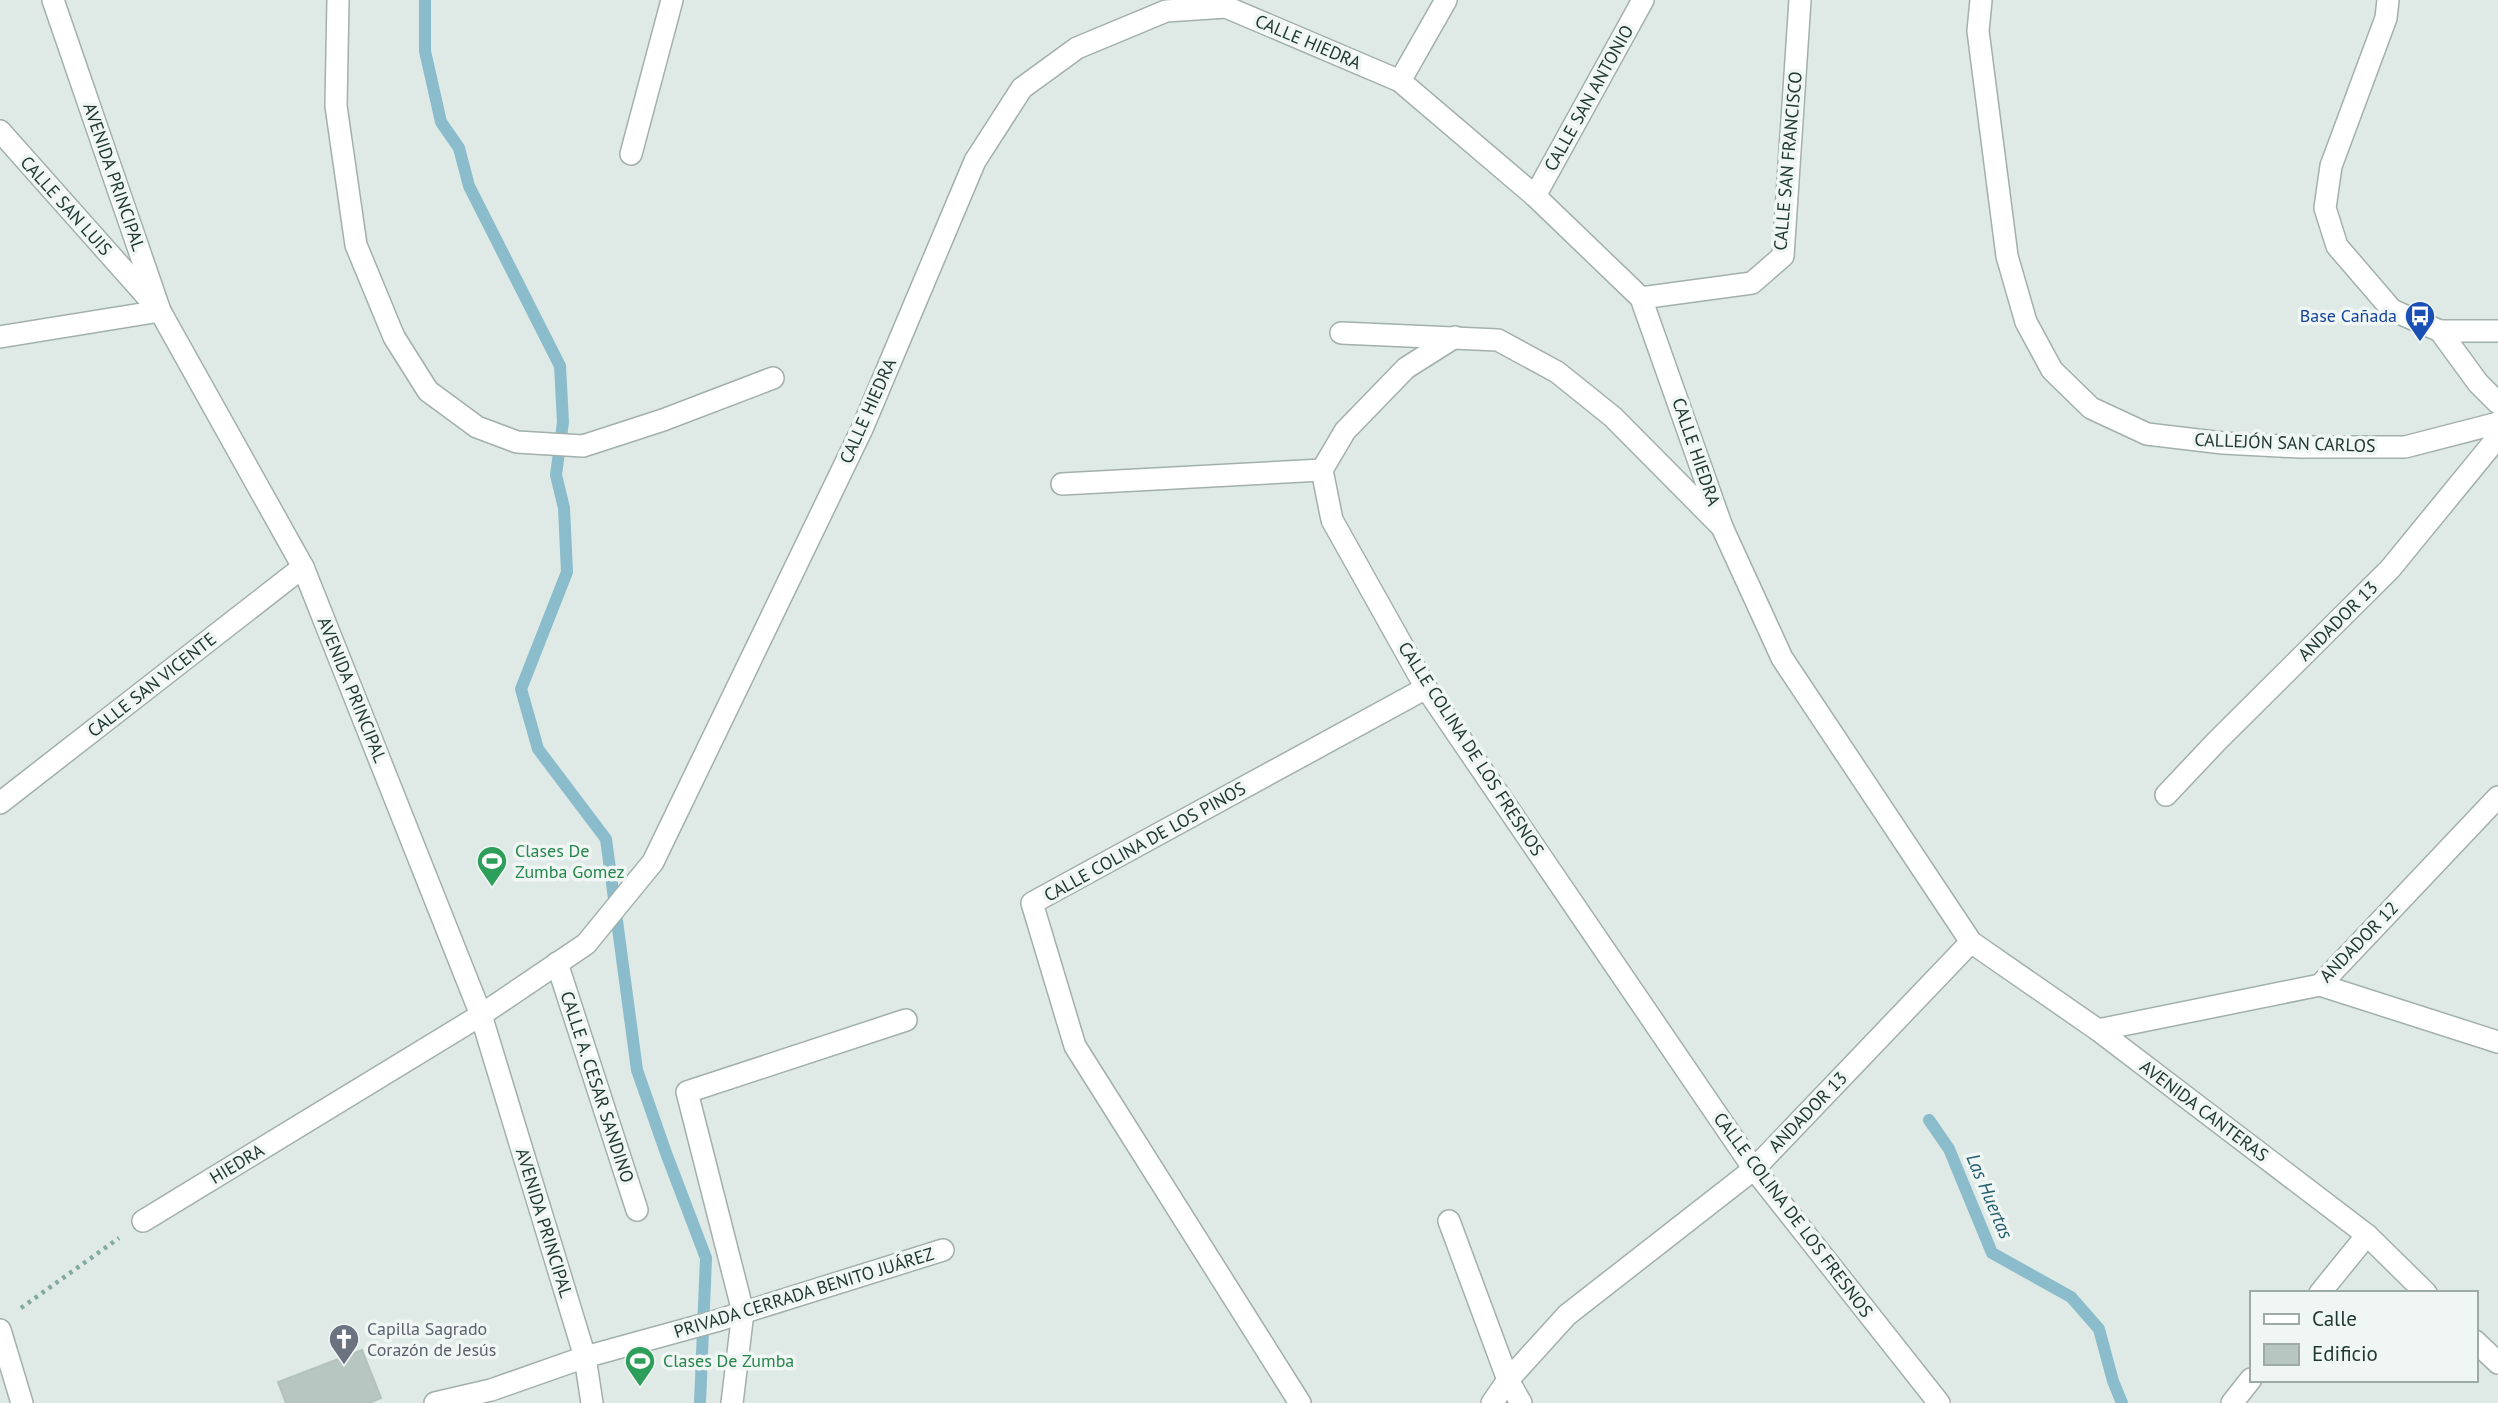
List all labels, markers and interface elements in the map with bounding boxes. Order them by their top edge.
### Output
street label: CALLE HIEDRA [1252,9,1365,74]
street label: CALLE SAN ANTONIO [1539,21,1638,175]
street label: CALLE SAN FRANCISCO [1768,70,1807,251]
street label: AVENIDA PRINCIPAL [78,100,151,254]
street label: CALLE SAN LUIS [16,151,117,260]
bus stop icon: Base Cañada [2403,299,2437,343]
place label: Base Cañada [2300,304,2397,327]
street label: CALLE HIEDRA [834,354,901,467]
street label: CALLE HIEDRA [1667,395,1726,509]
street label: CALLEJÓN SAN CARLOS [2194,428,2376,457]
street label: ANDADOR 13 [2293,576,2382,665]
street label: AVENIDA PRINCIPAL [313,614,392,766]
street label: CALLE SAN VICENTE [83,627,221,742]
street label: CALLE COLINA DE LOS FRESNOS [1393,637,1549,860]
street label: CALLE COLINA DE LOS PINOS [1040,776,1250,907]
place label: Clases De Zumba Gomez [515,839,624,883]
sports icon: Clases De Zumba Gomez [475,844,509,888]
street label: ANDADOR 12 [2314,896,2403,987]
street label: CALLE A. CESAR SANDINO [556,988,639,1186]
street label: AVENIDA CANTERAS [2135,1055,2273,1167]
street label: ANDADOR 13 [1763,1066,1852,1157]
street label: CALLE COLINA DE LOS FRESNOS [1709,1108,1878,1322]
street label: HIEDRA [205,1138,269,1189]
street label: AVENIDA PRINCIPAL [511,1145,578,1300]
water label: Las Huertas [1961,1150,2019,1243]
street label: PRIVADA CERRADA BENITO JUÁREZ [671,1242,937,1343]
legend [2250,1291,2477,1382]
text: Calle [2312,1305,2357,1332]
place label: Capilla Sagrado Corazón de Jesús [367,1317,496,1361]
church icon: Capilla Sagrado Corazón de Jesús [327,1322,361,1366]
text: Edificio [2312,1340,2378,1367]
sports icon: Clases De Zumba [623,1344,657,1388]
place label: Clases De Zumba [663,1349,794,1372]

